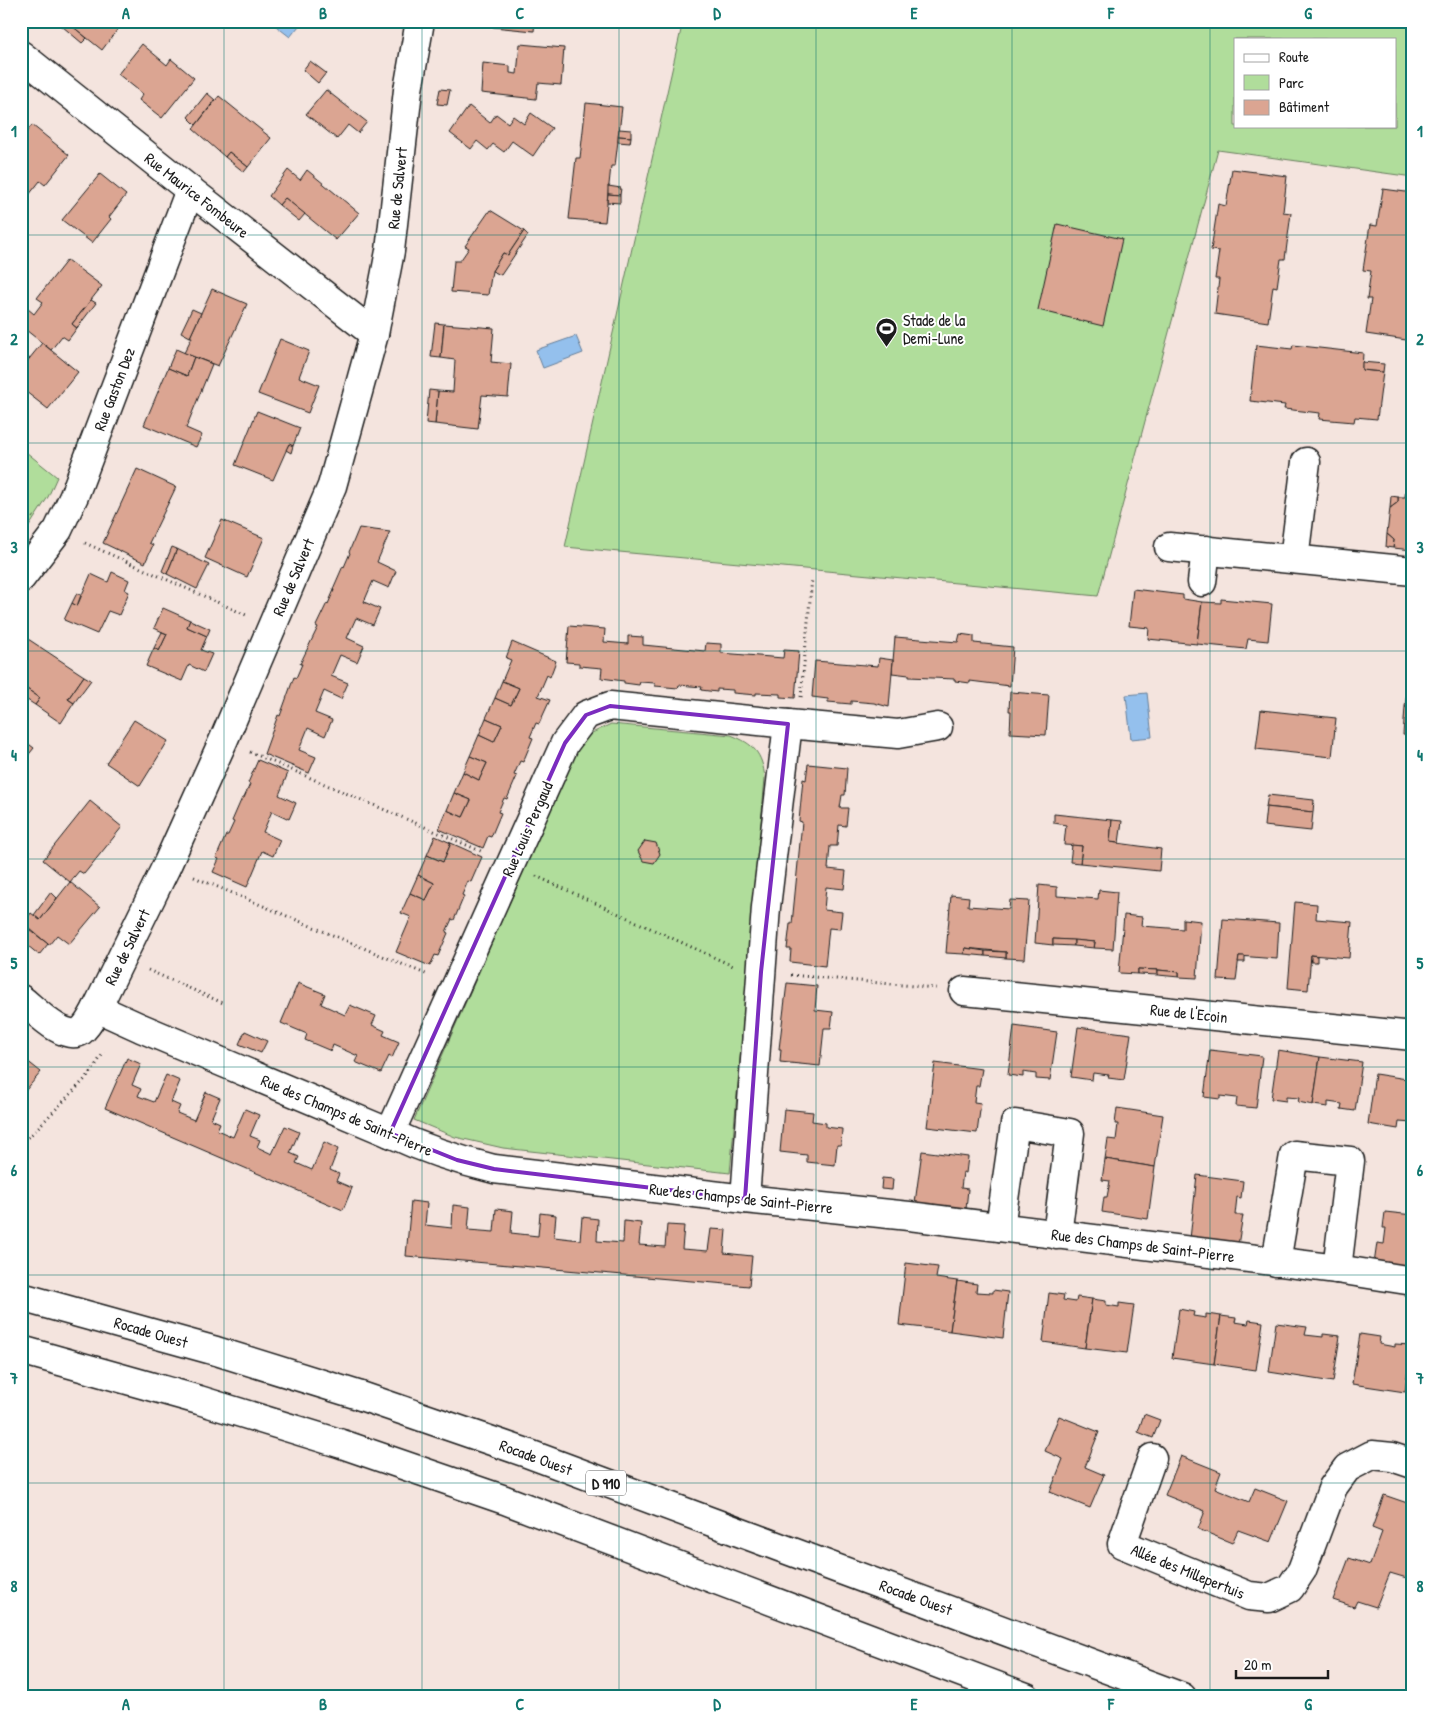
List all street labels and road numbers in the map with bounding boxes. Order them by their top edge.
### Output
street label: Rue de Salvert [382,145,412,230]
street label: Rue Maurice Fombeure [140,147,254,243]
street label: Rue Gaston Dez [88,344,140,434]
street label: Rue de Salvert [267,534,319,619]
street label: Rue Louis Pergaud [496,778,558,880]
street label: Rue de Salvert [99,905,155,989]
street label: Rue de l'Ecoin [1149,998,1229,1028]
street label: Rue des Champs de Saint-Pierre [258,1069,437,1161]
street label: Rue des Champs de Saint-Pierre [648,1177,835,1219]
street label: Rue des Champs de Saint-Pierre [1050,1223,1237,1267]
street label: Rocade Ouest [112,1311,191,1353]
street label: Rocade Ouest [497,1434,576,1480]
road number: D 910 [586,1470,626,1496]
street label: Allée des Millepertuis [1128,1538,1248,1604]
street label: Rocade Ouest [877,1574,956,1620]

